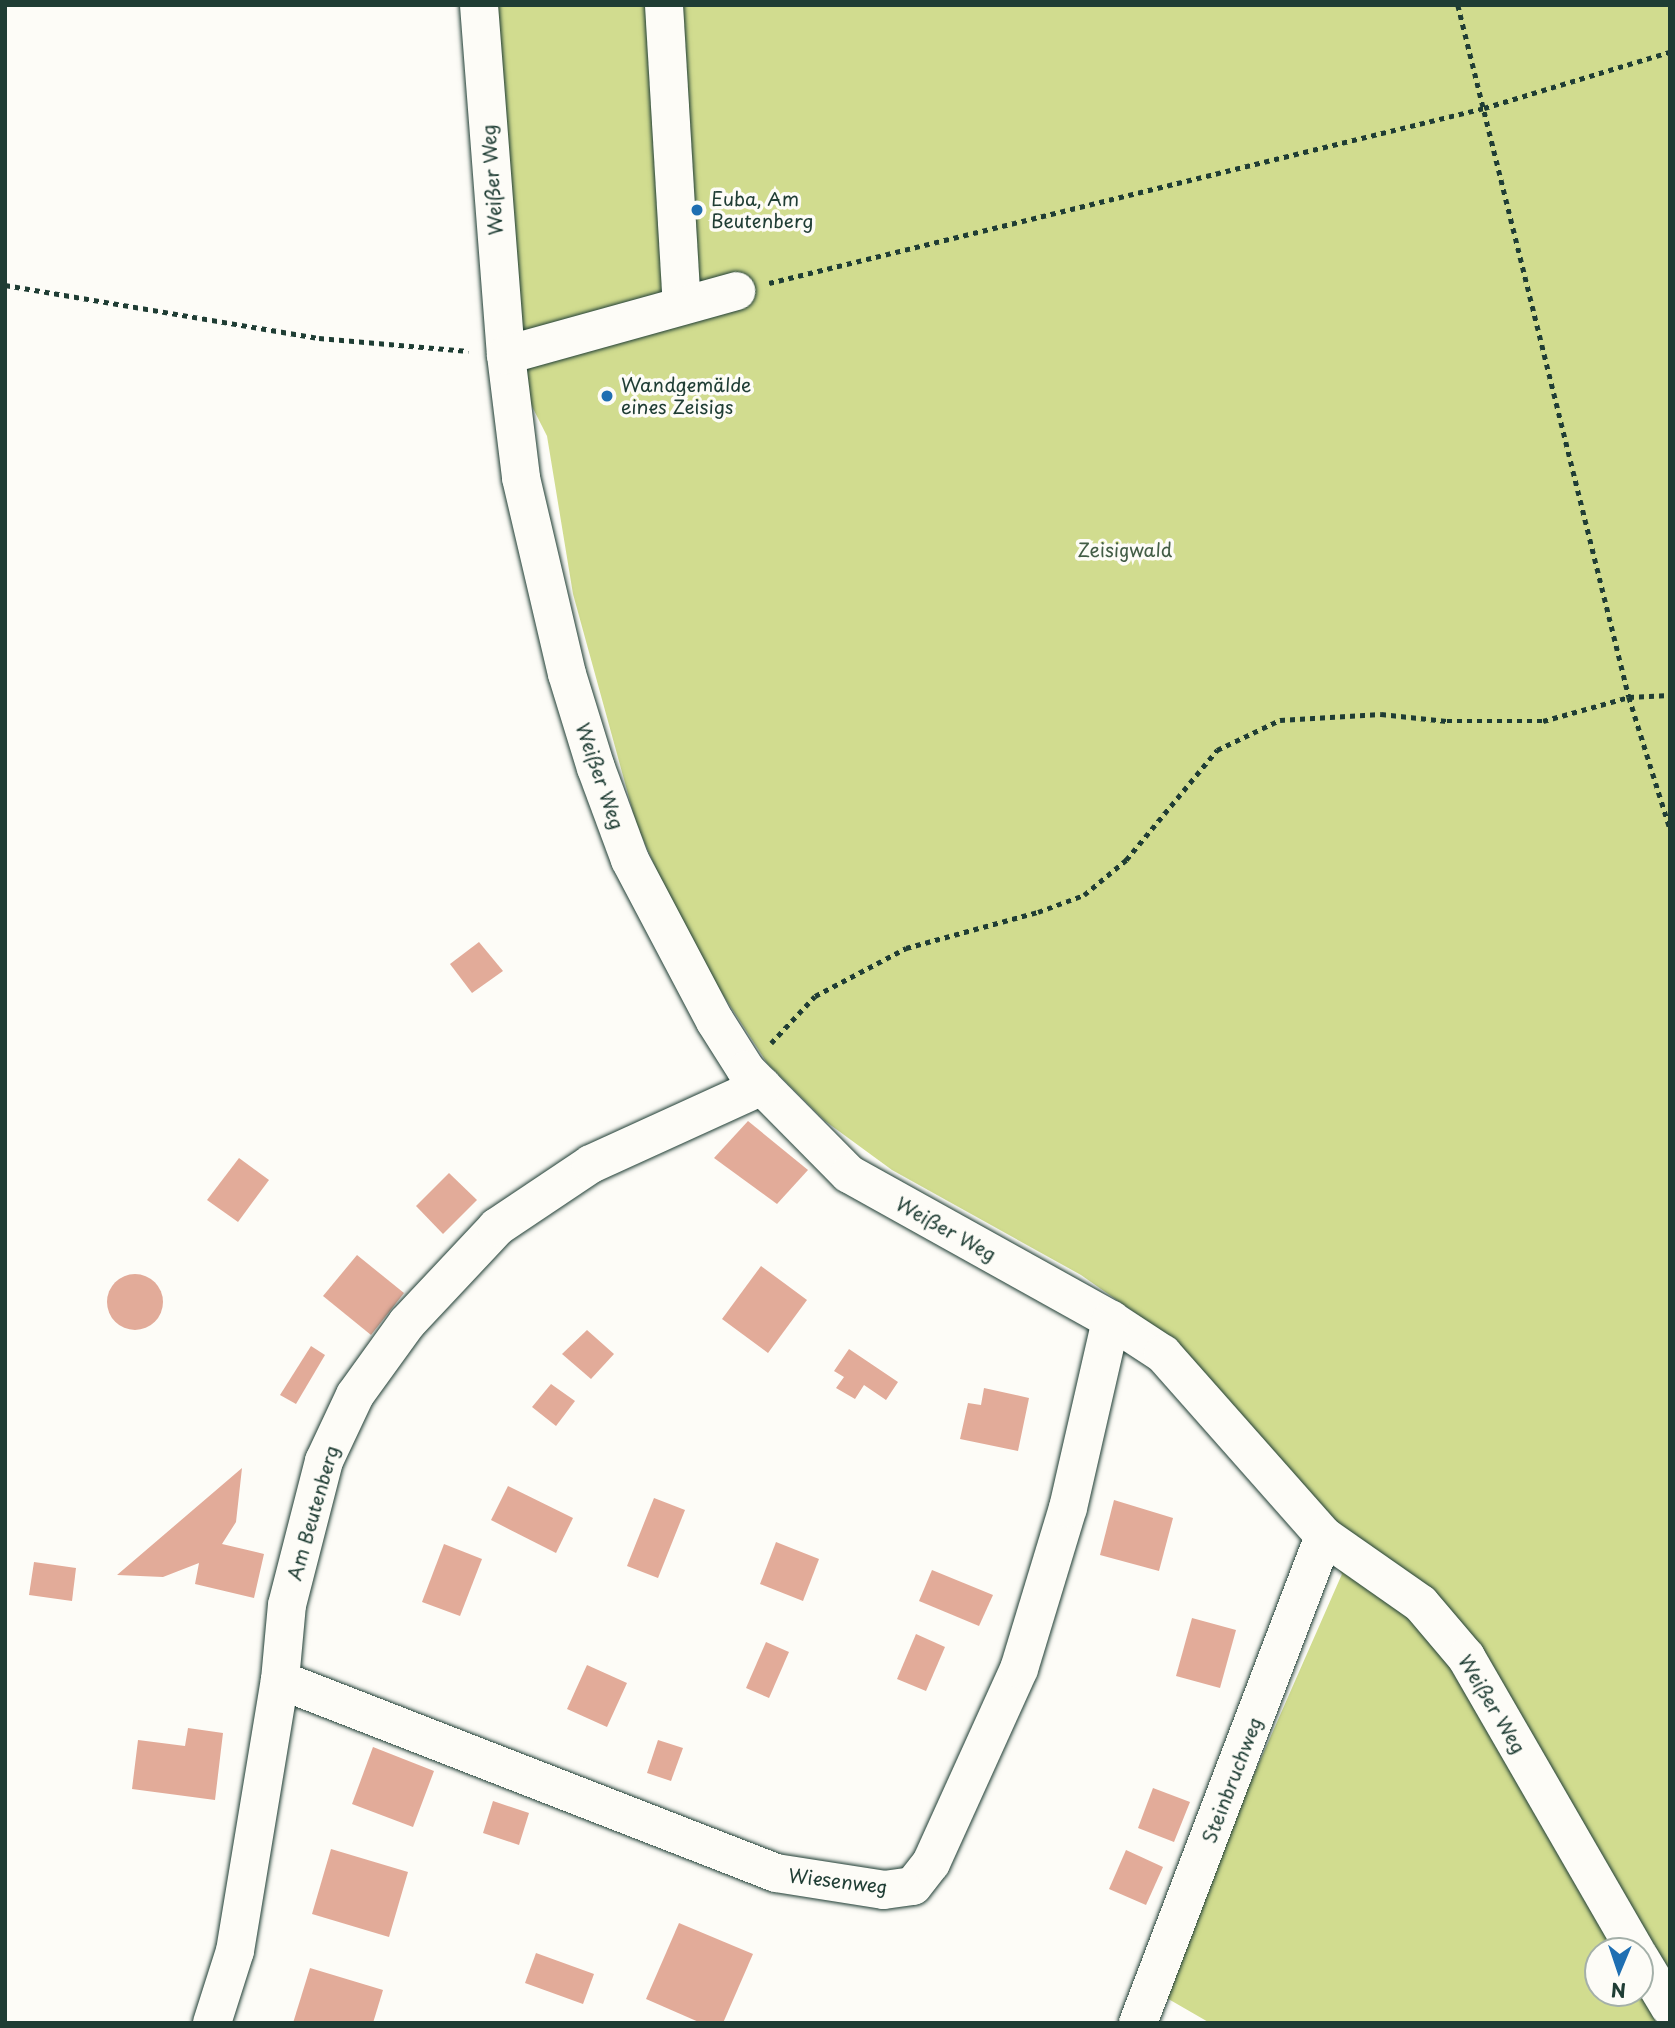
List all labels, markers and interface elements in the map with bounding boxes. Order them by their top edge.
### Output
street label: Weißer Weg [477,124,507,236]
place label: Euba, Am Beutenberg [711,188,813,232]
marker: Euba, Am Beutenberg [689,202,705,218]
place label: Wandgemälde eines Zeisigs [621,374,751,418]
marker: Wandgemälde eines Zeisigs [599,388,615,404]
park label: Zeisigwald [1078,539,1172,561]
street label: Weißer Weg [571,720,629,832]
street label: Weißer Weg [892,1192,1000,1266]
street label: Am Beutenberg [283,1442,343,1584]
street label: Weißer Weg [1454,1650,1530,1758]
street label: Steinbruchweg [1197,1714,1267,1846]
street label: Wiesenweg [787,1864,889,1898]
north arrow [1584,1937,1654,2007]
text: N [1610,1977,1626,2005]

